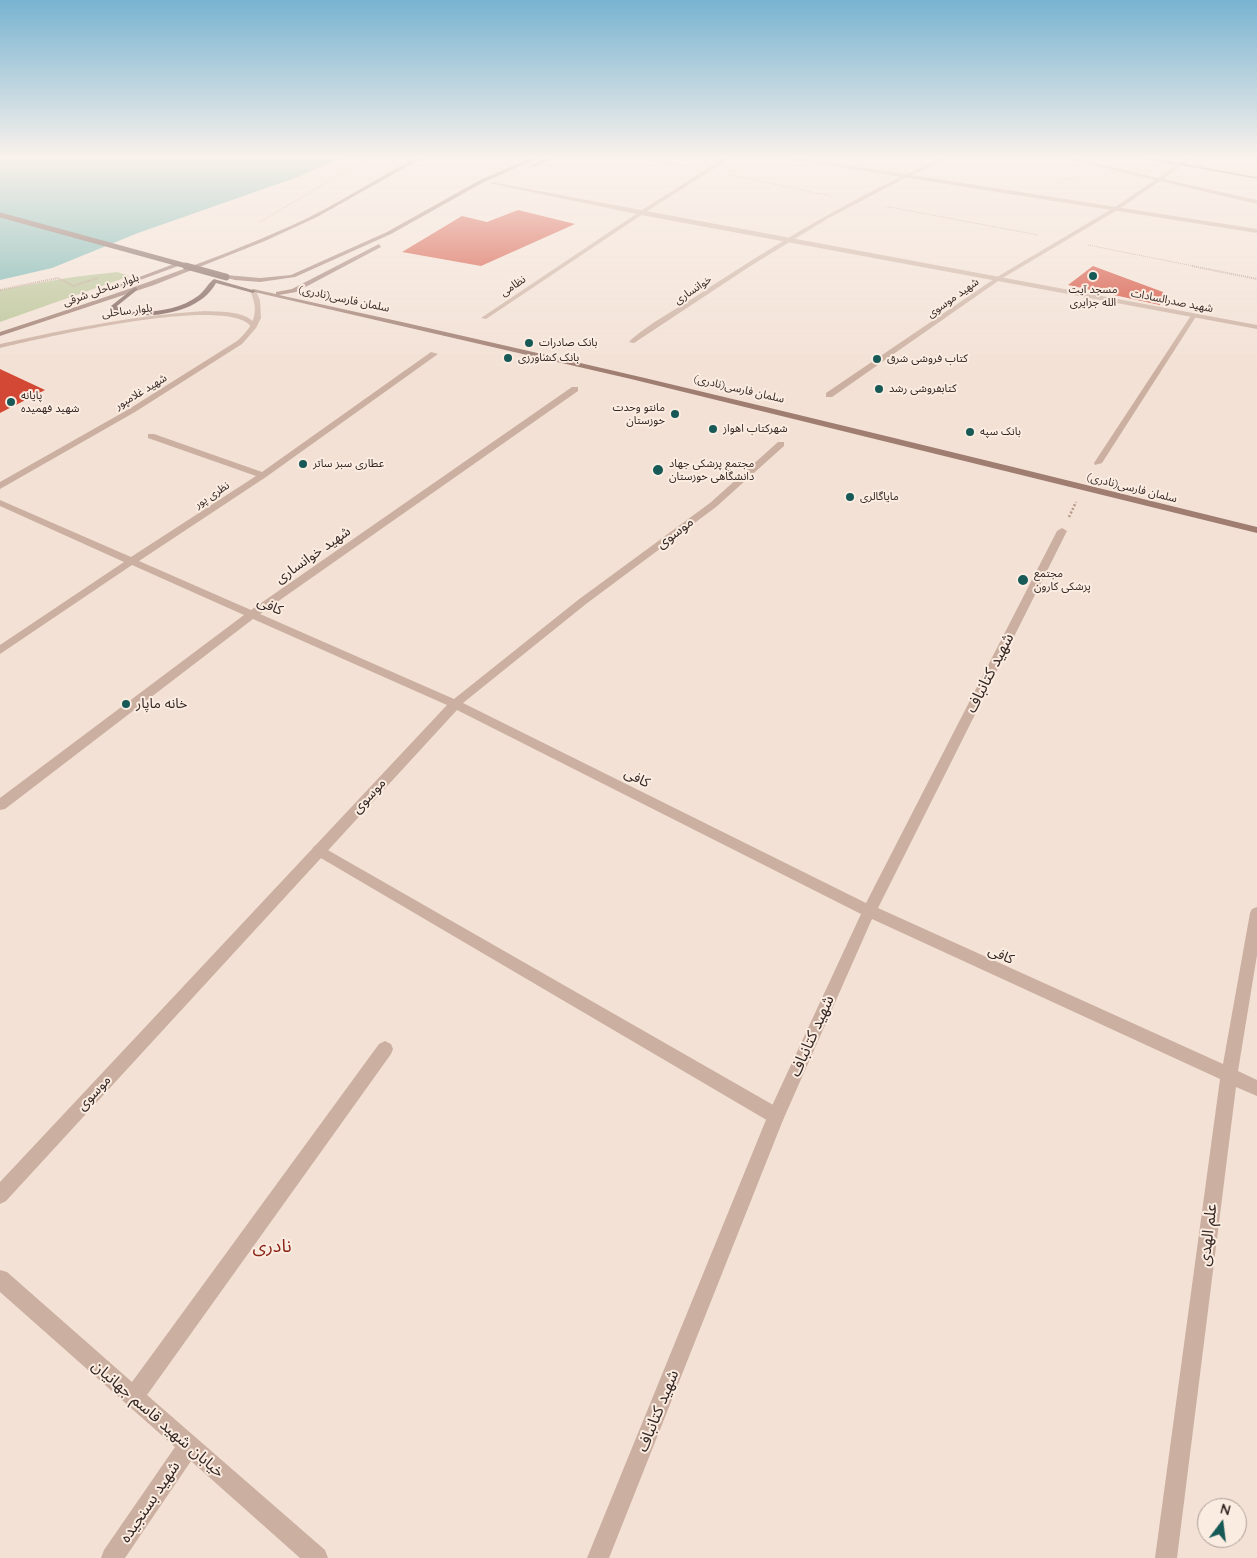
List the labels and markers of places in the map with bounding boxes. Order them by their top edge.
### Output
marker: مسجد آیت الله جزایری [1087,270,1099,282]
place label: مسجد آیت الله جزایری [1069,283,1117,309]
place label: بانک صادرات [539,336,598,350]
marker: بانک صادرات [523,337,535,349]
place label: بانک کشاورزی [518,351,579,365]
marker: بانک کشاورزی [502,352,514,364]
place label: کتاب فروشی شرق [887,352,968,366]
marker: کتاب فروشی شرق [871,353,883,365]
place label: کتابفروشی رشد [889,382,956,396]
marker: کتابفروشی رشد [873,383,885,395]
place label: پایانه شهید فهمیده [21,389,79,415]
marker: پایانه شهید فهمیده [5,396,17,408]
place label: مانتو وحدت خوزستان [613,401,665,427]
marker: مانتو وحدت خوزستان [669,408,681,420]
place label: شهرکتاب اهواز [723,422,788,436]
marker: شهرکتاب اهواز [707,423,719,435]
place label: بانک سپه [980,425,1021,439]
marker: بانک سپه [964,426,976,438]
place label: عطاری سبز ساتر [313,457,384,471]
place label: مجتمع پزشکی جهاد دانشگاهی خوزستان [669,457,754,483]
marker: عطاری سبز ساتر [297,458,309,470]
marker: مجتمع پزشکی جهاد دانشگاهی خوزستان [651,463,665,477]
place label: مایاگالری [860,490,899,504]
marker: مایاگالری [844,491,856,503]
place label: مجتمع پزشکی کارون [1034,567,1091,593]
marker: مجتمع پزشکی کارون [1016,573,1030,587]
place label: خانه ماپار [136,696,188,712]
marker: خانه ماپار [120,698,132,710]

